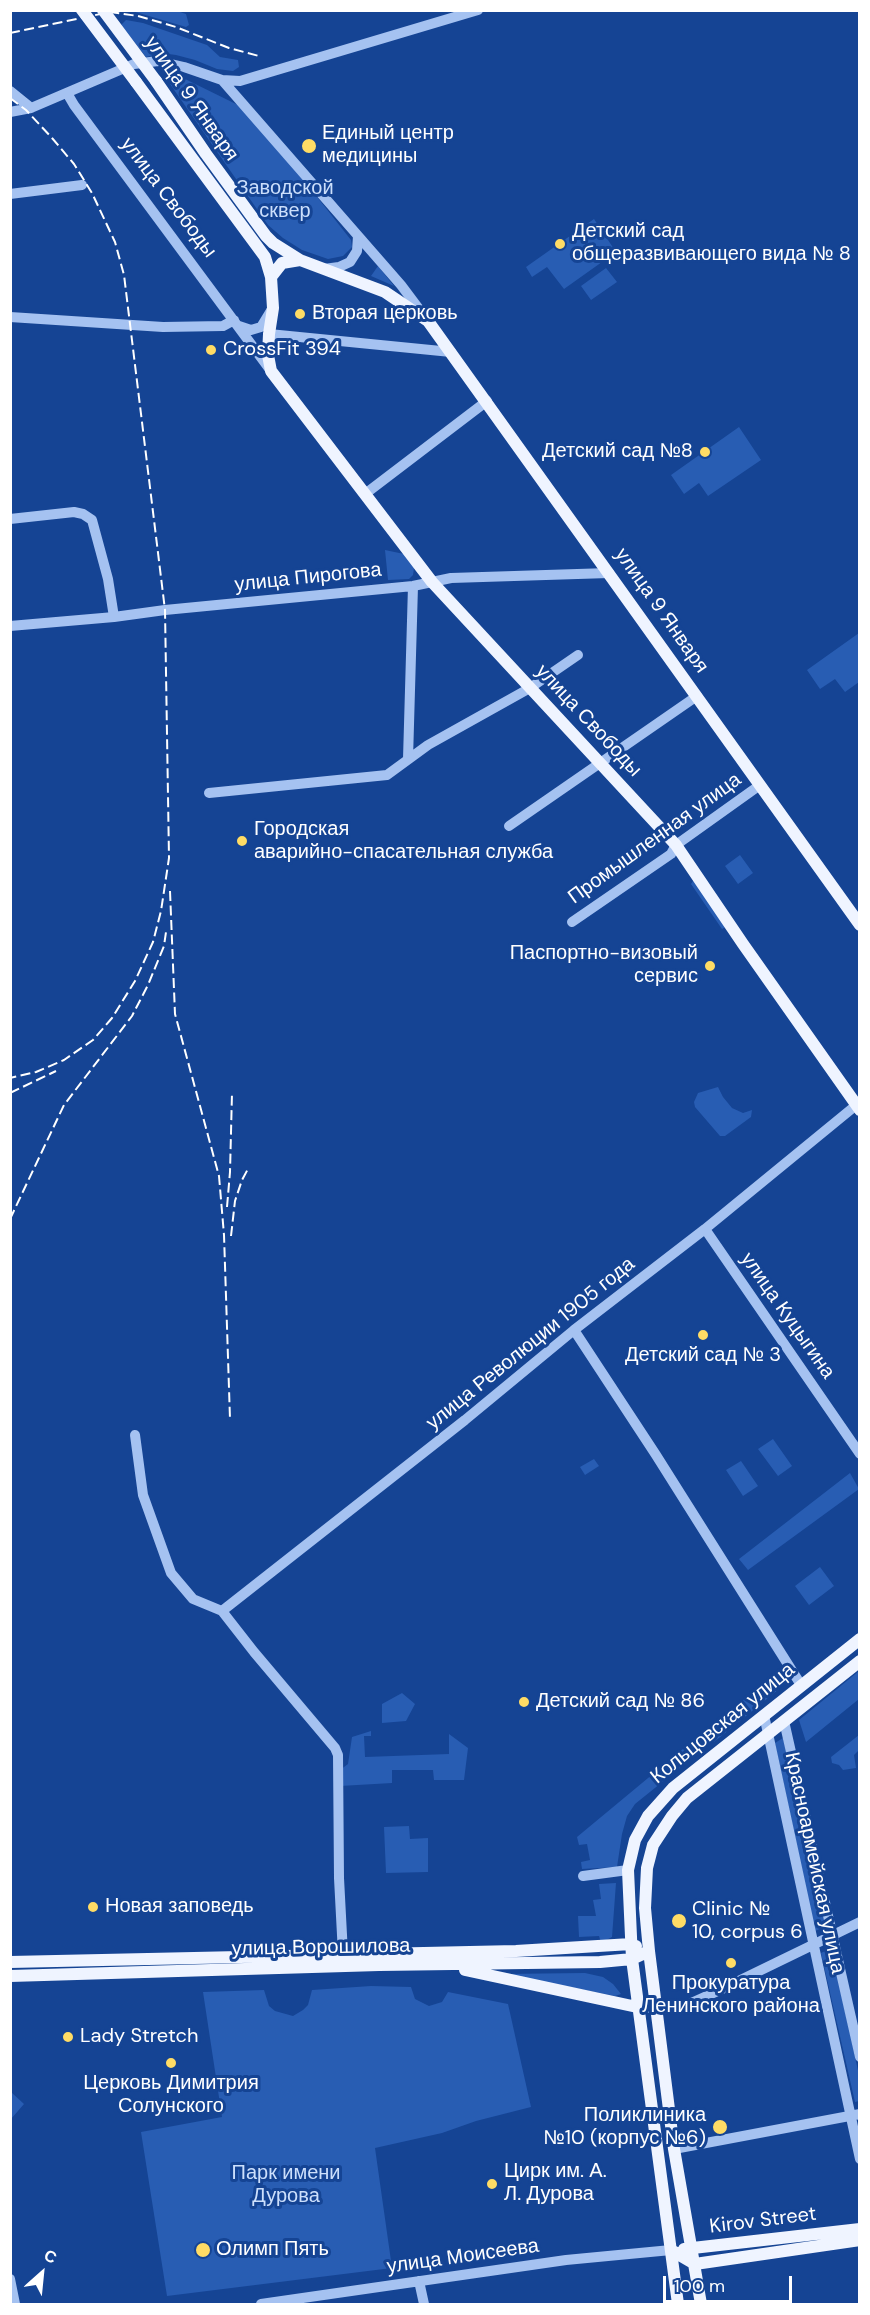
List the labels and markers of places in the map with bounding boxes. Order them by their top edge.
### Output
place label: Единый центр медицины [322,122,454,169]
marker: Единый центр медицины [300,137,318,155]
place label: Детский сад общеразвивающего вида № 8 [572,220,851,267]
marker: Детский сад общеразвивающего вида № 8 [553,237,567,251]
place label: Вторая церковь [312,302,458,326]
marker: Вторая церковь [293,307,307,321]
place label: CrossFit 394 [223,338,341,362]
marker: CrossFit 394 [204,343,218,357]
place label: Детский сад №8 [542,440,693,464]
marker: Детский сад №8 [698,445,712,459]
place label: Городская аварийно-спасательная служба [254,818,553,865]
marker: Городская аварийно-спасательная служба [235,834,249,848]
place label: Паспортно-визовый сервис [510,942,698,989]
marker: Паспортно-визовый сервис [703,959,717,973]
marker: Детский сад № 3 [696,1328,710,1342]
place label: Детский сад № 3 [625,1344,781,1368]
place label: Детский сад № 86 [536,1690,705,1714]
marker: Детский сад № 86 [517,1695,531,1709]
place label: Новая заповедь [105,1895,254,1919]
place label: Clinic № 10, corpus 6 [692,1898,803,1945]
marker: Новая заповедь [86,1900,100,1914]
marker: Clinic № 10, corpus 6 [670,1912,688,1930]
marker: Прокуратура Ленинского района [724,1956,738,1970]
place label: Прокуратура Ленинского района [642,1972,820,2019]
place label: Lady Stretch [80,2025,198,2049]
marker: Lady Stretch [61,2030,75,2044]
marker: Церковь Димитрия Солунского [164,2056,178,2070]
place label: Церковь Димитрия Солунского [83,2072,259,2119]
place label: Поликлиника №10 (корпус №6) [543,2104,706,2151]
marker: Поликлиника №10 (корпус №6) [711,2118,729,2136]
place label: Цирк им. А. Л. Дурова [504,2160,607,2207]
marker: Цирк им. А. Л. Дурова [485,2177,499,2191]
place label: Олимп Пять [216,2238,329,2262]
marker: Олимп Пять [194,2241,212,2259]

